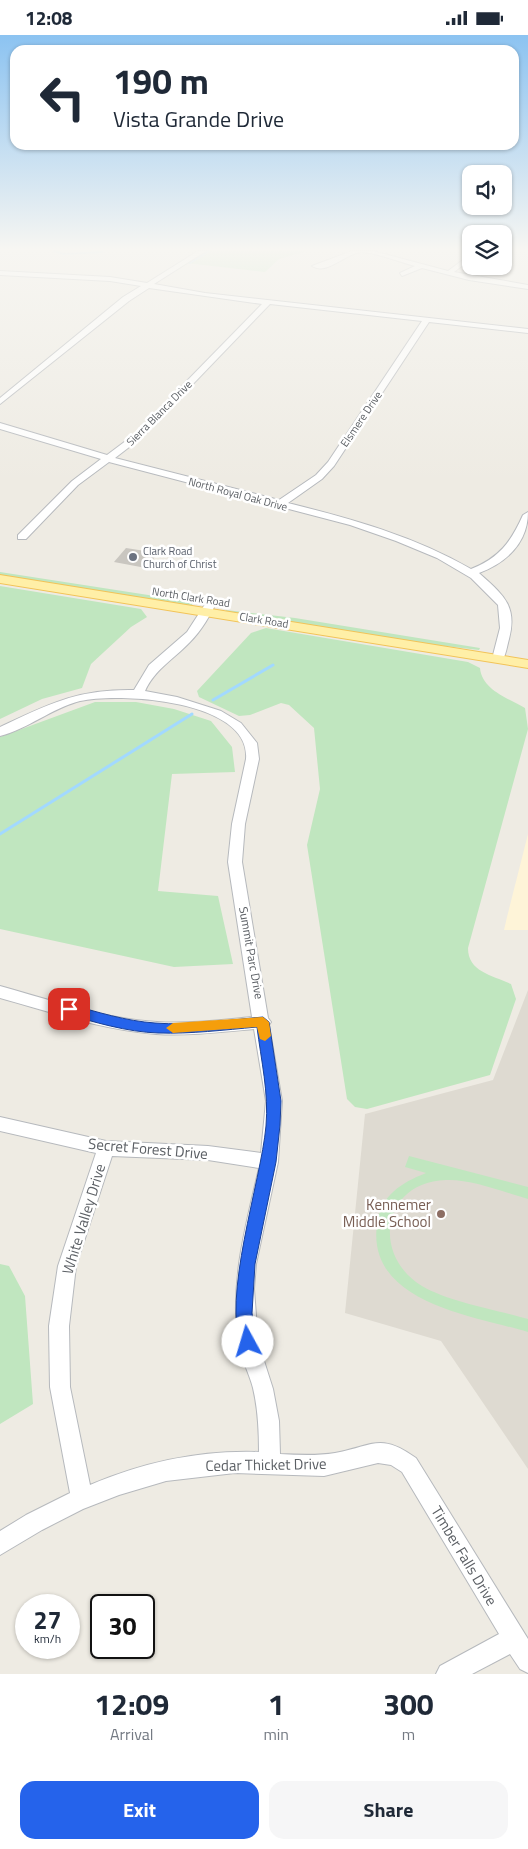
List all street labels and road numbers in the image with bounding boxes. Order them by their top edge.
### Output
street label: Sierra Blanca Drive [123,376,196,449]
street label: Elsmere Drive [336,388,386,450]
street label: North Royal Oak Drive [187,473,290,515]
street label: North Clark Road [151,583,231,611]
street label: Clark Road [238,608,290,632]
street label: Summit Parc Drive [234,905,269,1001]
street label: Secret Forest Drive [87,1132,209,1165]
street label: White Valley Drive [56,1161,111,1277]
street label: Cedar Thicket Drive [205,1452,327,1477]
street label: Timber Falls Drive [426,1502,503,1610]

